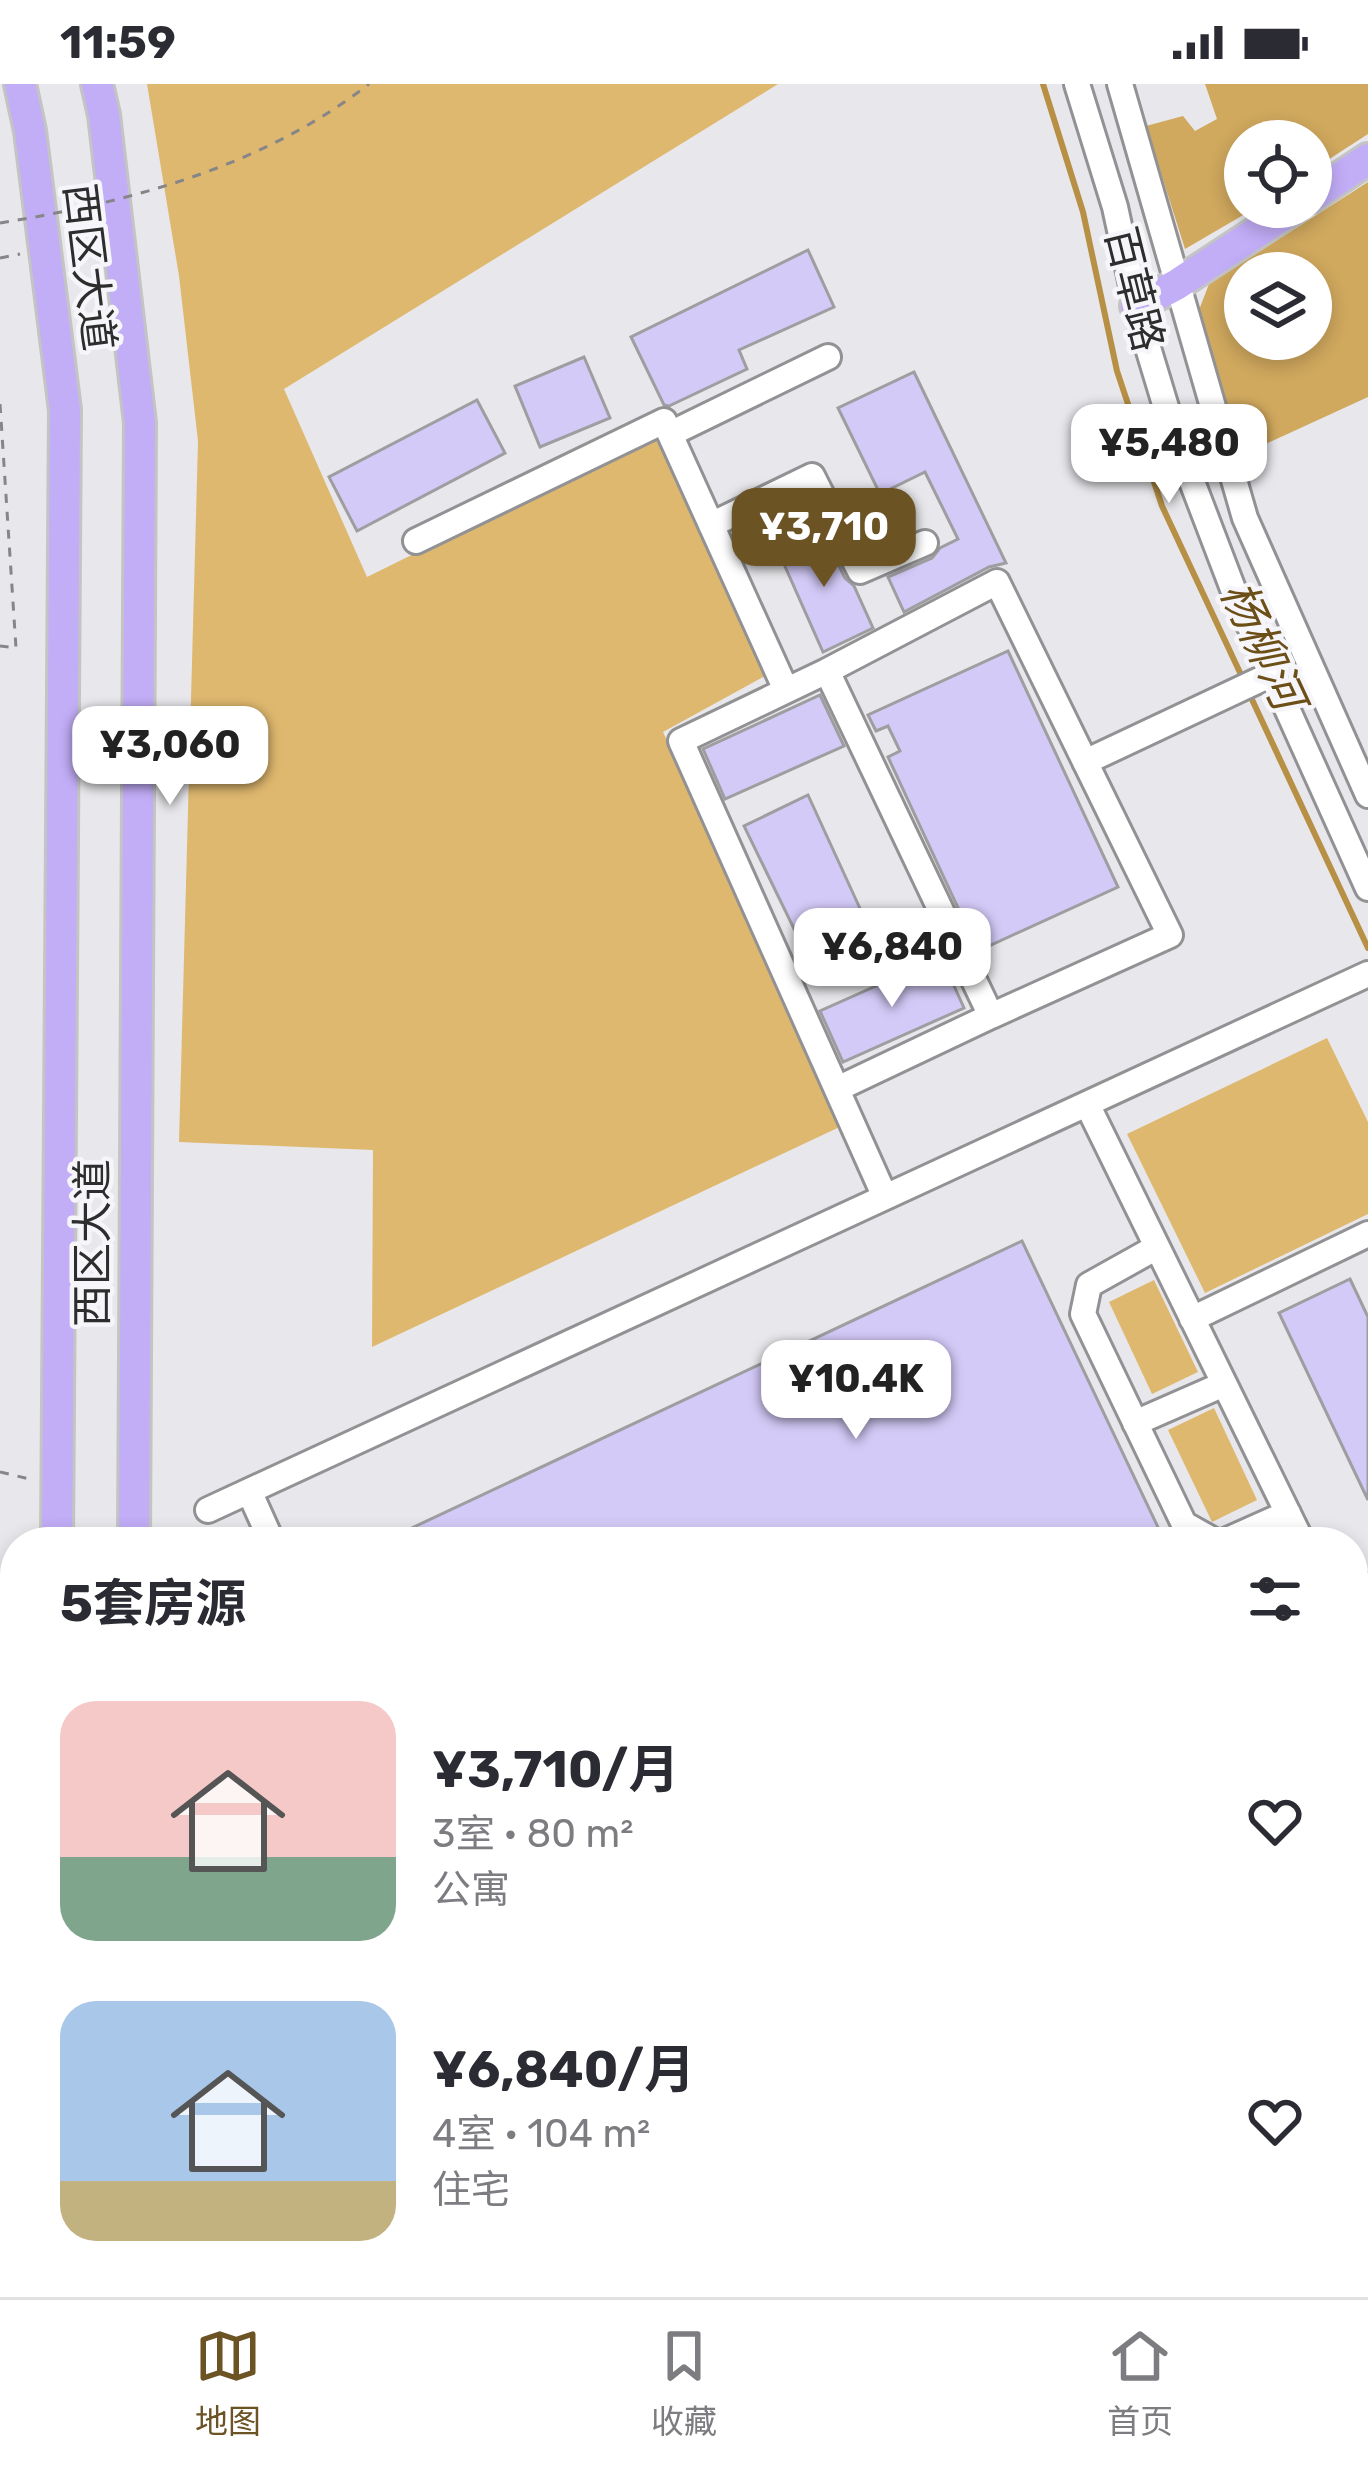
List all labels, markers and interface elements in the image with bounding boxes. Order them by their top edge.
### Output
text: 11:59 [60,16,176,69]
map controls [1224,120,1332,360]
button: locate [1224,120,1332,228]
street label: 西区大道 [54,181,124,354]
street label: 百草路 [1095,222,1174,356]
button: layers [1224,252,1332,360]
pin: ¥5,480 [1071,404,1267,506]
text: ¥5,480 [1098,420,1240,466]
pin: ¥3,710 [726,488,922,590]
text: ¥3,710 [759,504,889,550]
water label: 杨柳河 [1210,573,1318,725]
pin: ¥3,060 [72,706,268,808]
text: ¥3,060 [99,722,241,768]
pin: ¥6,840 [794,908,990,1010]
text: ¥6,840 [821,924,963,970]
street label: 西区大道 [68,1159,118,1327]
pin: ¥10.4K [758,1340,954,1442]
text: ¥10.4K [788,1356,924,1402]
icon: filters [1242,1566,1308,1632]
text: 5套房源 [60,1573,246,1634]
text: ¥3,710/月 [432,1739,680,1800]
icon: home [156,1749,300,1893]
icon: heart [1242,1788,1308,1854]
text: 3室 · 80 m² [432,1811,634,1857]
text: 公寓 [432,1867,510,1913]
text: ¥6,840/月 [432,2039,695,2100]
icon: home [156,2049,300,2193]
icon: heart [1242,2088,1308,2154]
text: 4室 · 104 m² [432,2111,650,2157]
text: 住宅 [432,2167,510,2213]
tab: 地图 [195,2323,261,2443]
tab: 收藏 [651,2323,717,2443]
tab: 首页 [1107,2323,1173,2443]

